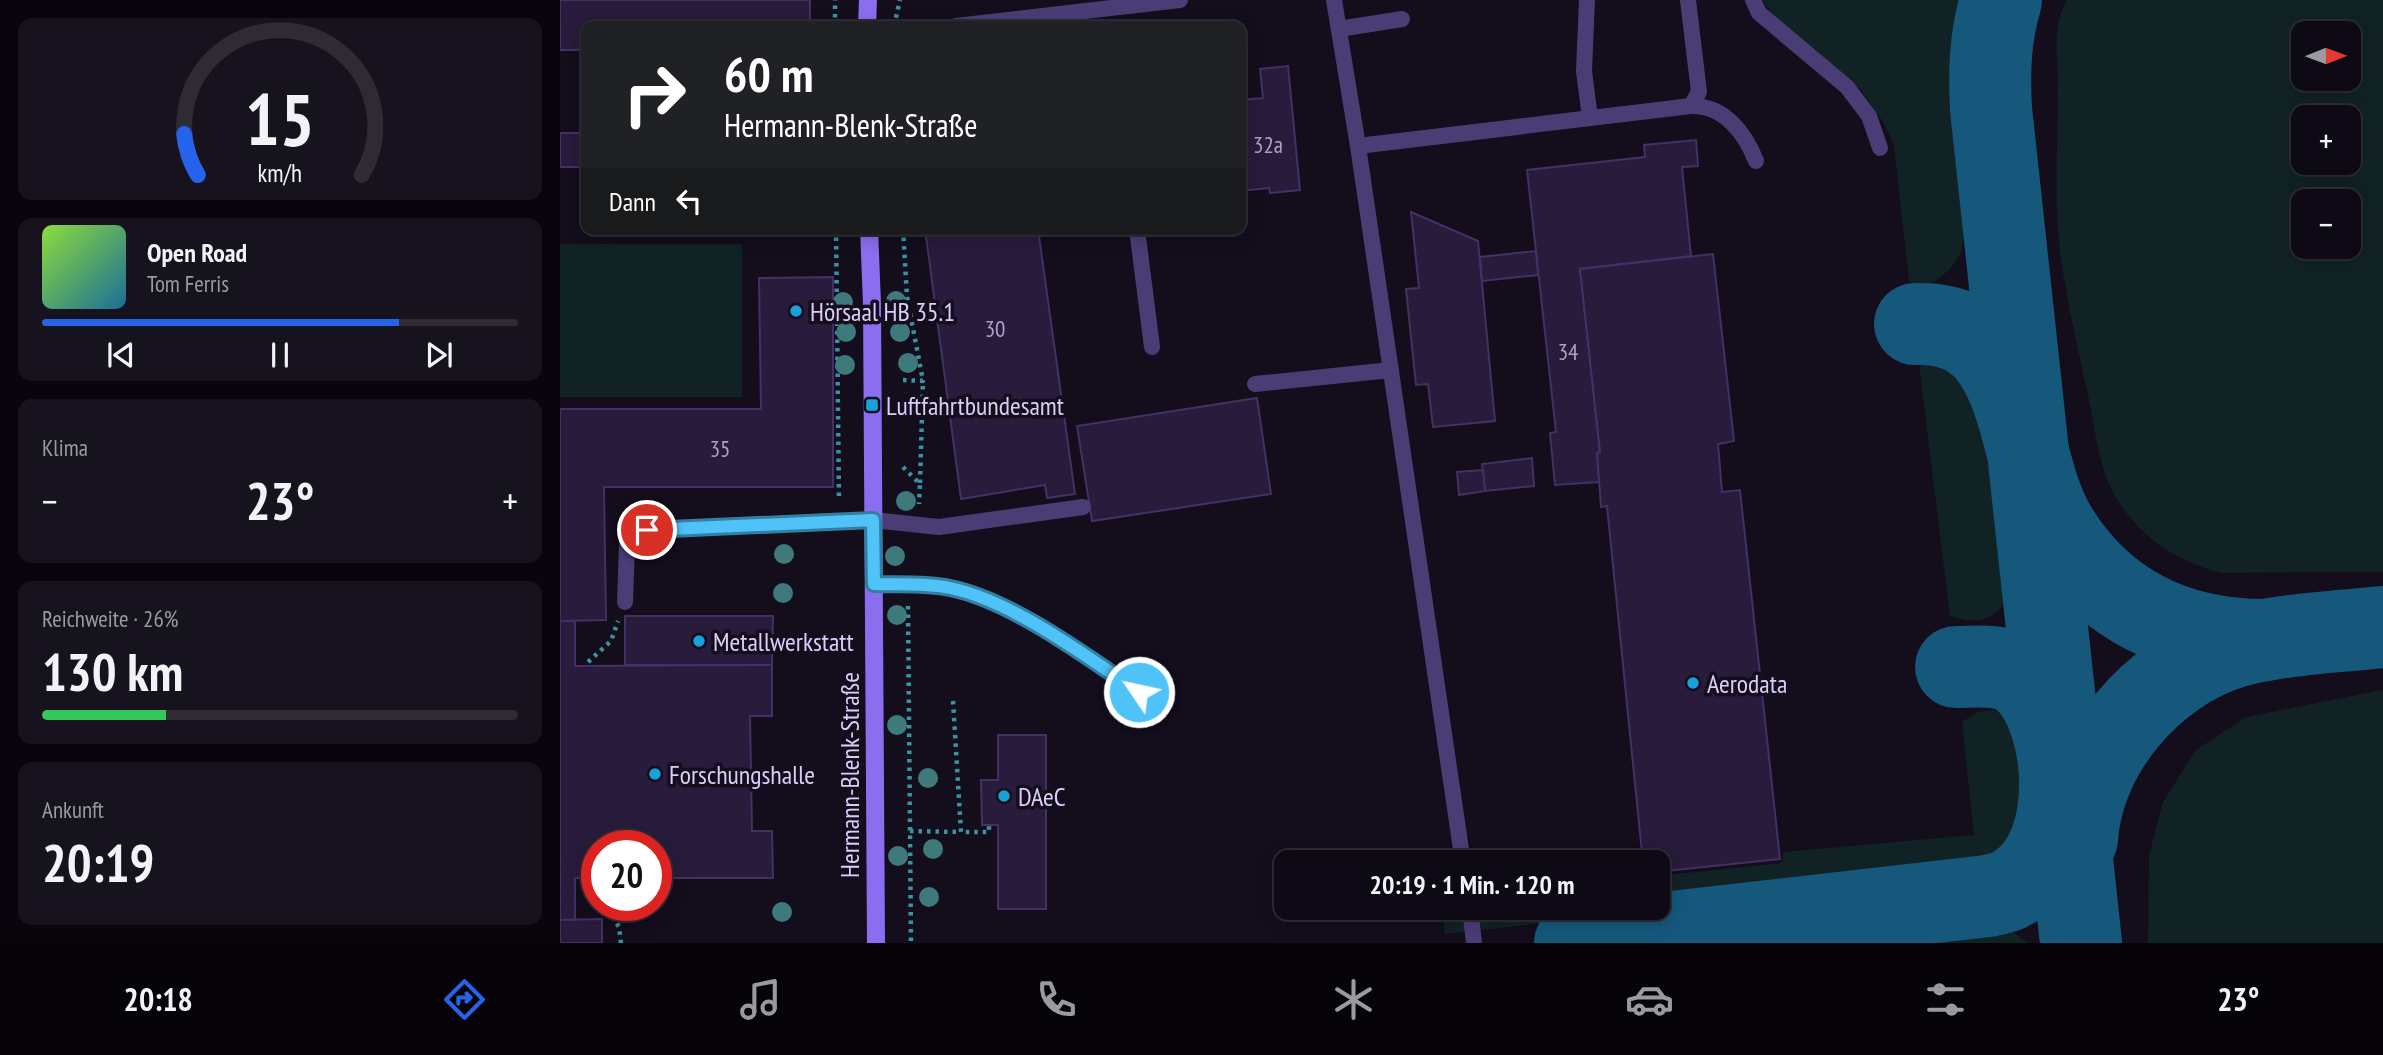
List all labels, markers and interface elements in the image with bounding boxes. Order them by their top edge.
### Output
north arrow [2291,21,2361,91]
map controls [2291,21,2361,259]
text: 60 m [724,42,813,106]
icon: right [609,49,700,140]
text: 15 [245,71,315,165]
text: Hermann-Blenk-Straße [724,104,977,146]
button: + [2291,105,2361,175]
house number: 32a [1253,130,1283,159]
text: km/h [258,157,302,189]
icon: left [670,182,708,220]
text: Dann [609,185,656,218]
button: − [2291,189,2361,259]
text: Open Road [147,236,247,269]
text: Tom Ferris [147,269,229,298]
place label: Hörsaal HB 35.1 [810,295,955,328]
marker: Hörsaal HB 35.1 [788,303,804,319]
house number: 30 [985,314,1005,343]
icon: previous [102,336,140,374]
icon: pause [261,336,299,374]
icon: next [420,336,458,374]
house number: 34 [1558,337,1578,366]
place label: Luftfahrtbundesamt [886,389,1064,422]
marker: Luftfahrtbundesamt [864,397,880,413]
text: Klima [42,433,88,462]
house number: 35 [710,434,730,463]
text: 23° [246,467,314,534]
text: − [42,476,58,525]
text: + [502,476,518,525]
pin [617,500,677,560]
icon: arrive [628,511,666,549]
text: Reichweite · 26% [42,604,178,633]
place label: Metallwerkstatt [713,625,854,658]
marker: Metallwerkstatt [691,633,707,649]
text: 130 km [42,638,183,705]
position arrow [1102,655,1176,729]
place label: Aerodata [1707,667,1787,700]
street label: Hermann-Blenk-Straße [833,672,866,878]
marker: Aerodata [1685,675,1701,691]
place label: Forschungshalle [669,758,815,791]
marker: Forschungshalle [647,766,663,782]
place label: DAeC [1018,780,1066,813]
marker: DAeC [996,788,1012,804]
text: Ankunft [42,795,104,824]
text: 20:19 [42,829,154,896]
speed limit sign: 20 [581,830,672,921]
text: 20:19 · 1 Min. · 120 m [1370,868,1574,901]
icon: directions [440,975,489,1024]
icon: music [736,975,785,1024]
icon: phone [1032,975,1081,1024]
icon: climate [1329,975,1378,1024]
icon: car [1625,975,1674,1024]
icon: filters [1921,975,1970,1024]
text: 20:18 [124,978,193,1020]
text: 23° [2217,978,2259,1020]

